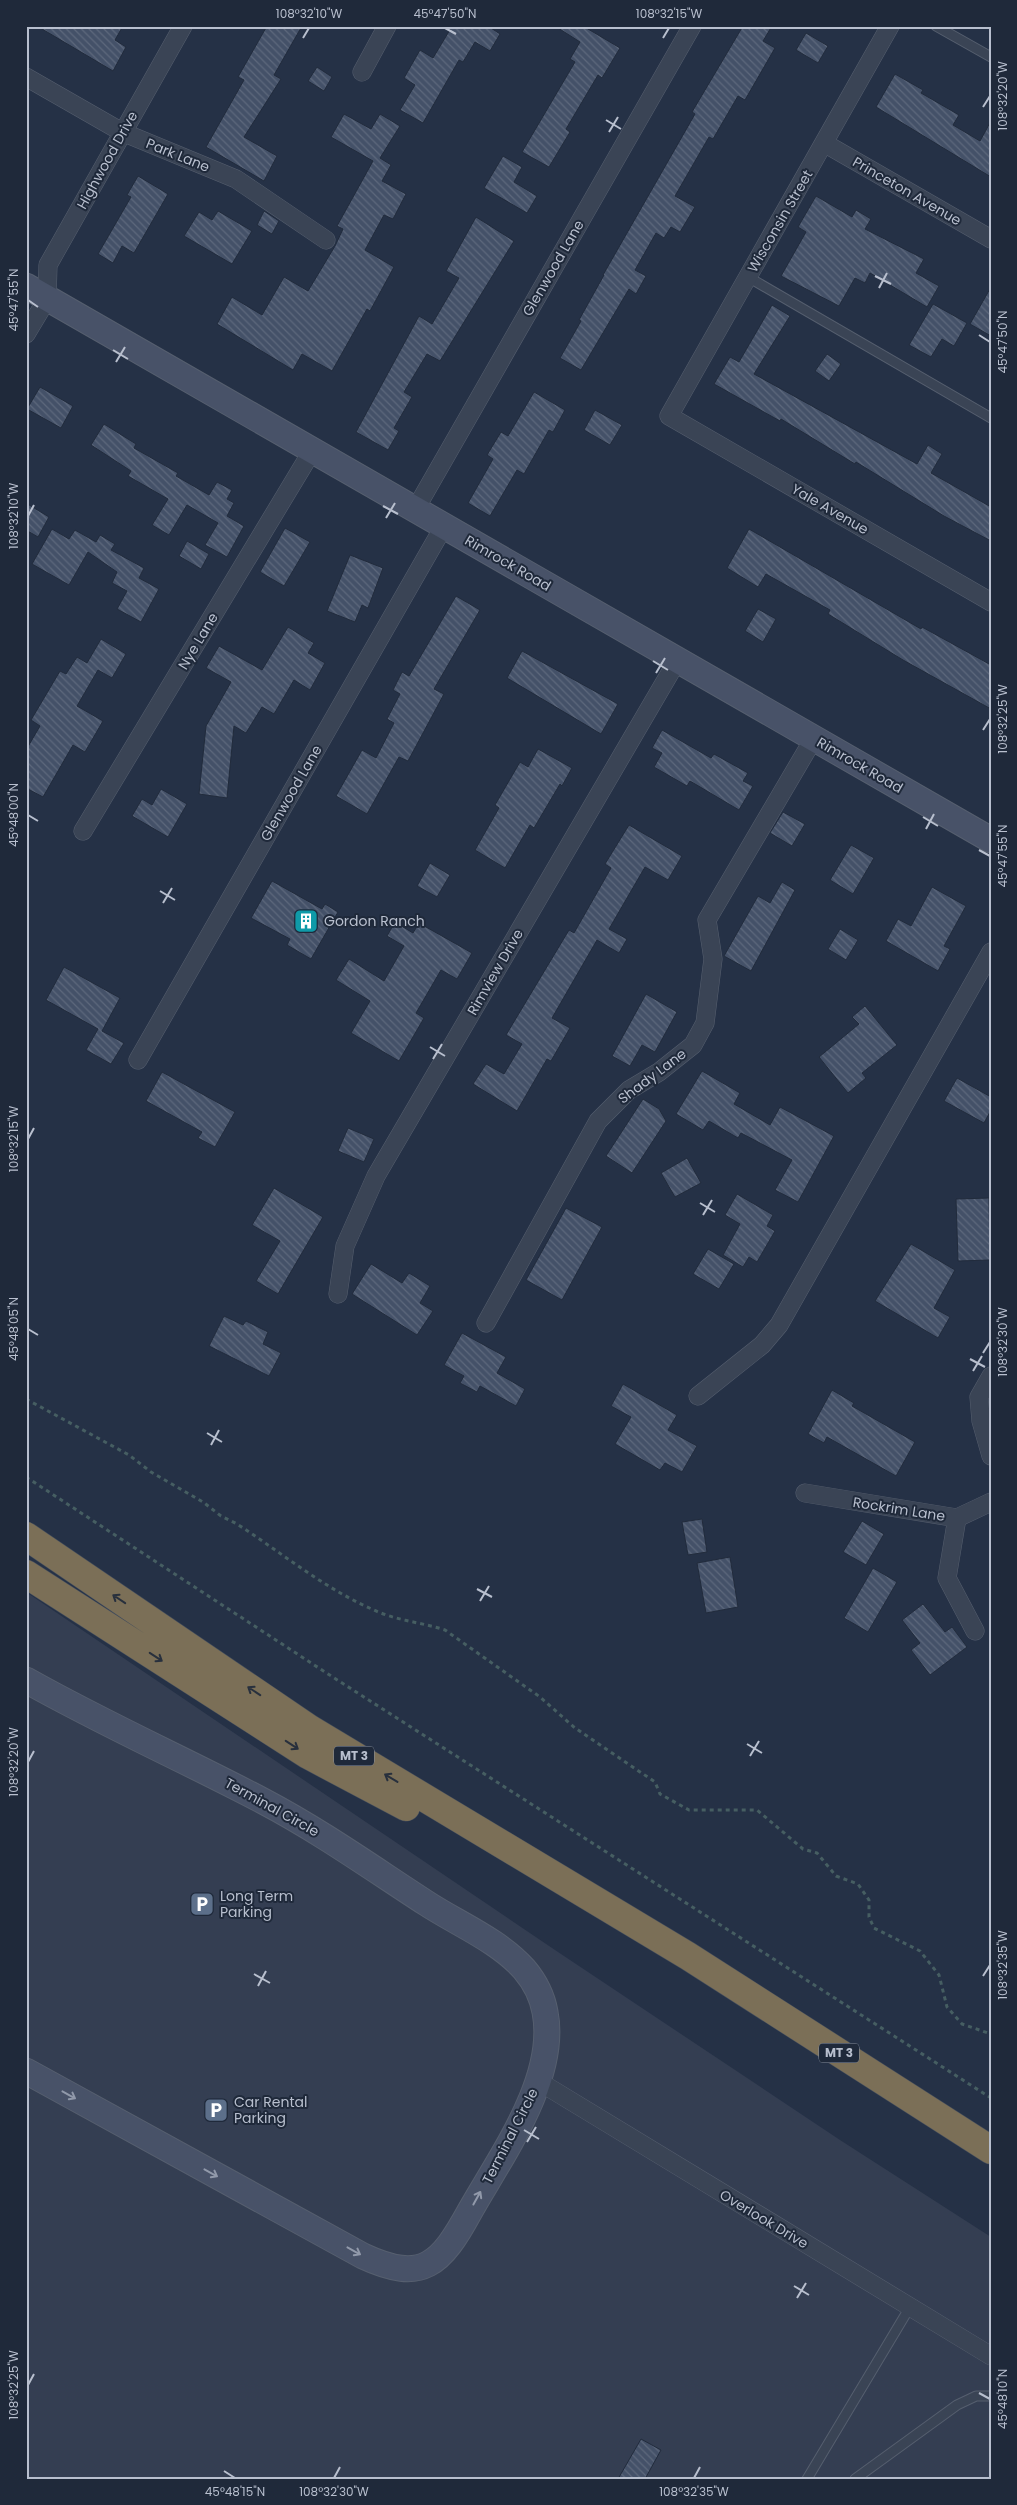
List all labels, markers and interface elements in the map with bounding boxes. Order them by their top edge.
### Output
text: 108°32'10"W [276,5,342,22]
text: 45°47'50"N [413,5,477,22]
text: 108°32'15"W [636,5,702,22]
text: 108°32'20"W [994,61,1011,131]
street label: Highwood Drive [72,107,142,213]
street label: Park Lane [143,133,213,177]
street label: Princeton Avenue [849,152,965,230]
street label: Wisconsin Street [743,166,817,276]
street label: Glenwood Lane [517,216,589,320]
text: 45°47'55"N [5,268,22,332]
text: 45°47'50"N [994,310,1011,374]
street label: Yale Avenue [788,479,873,539]
text: 108°32'10"W [5,483,22,549]
street label: Rimrock Road [461,530,555,596]
street label: Nye Lane [173,608,223,673]
text: 108°32'25"W [994,684,1011,754]
street label: Rimrock Road [813,732,907,798]
street label: Glenwood Lane [255,741,327,845]
text: 45°48'00"N [5,783,22,847]
text: 45°47'55"N [994,824,1011,888]
building icon: Gordon Ranch [293,908,319,934]
place label: Gordon Ranch [324,911,425,931]
street label: Rimview Drive [462,925,528,1019]
street label: Shady Lane [614,1043,691,1108]
text: 108°32'15"W [5,1106,22,1172]
text: 45°48'05"N [5,1297,22,1361]
text: 108°32'30"W [994,1307,1011,1377]
street label: Rockrim Lane [851,1492,947,1526]
one-way arrow [112,1594,126,1604]
one-way arrow [148,1653,162,1663]
one-way arrow [247,1686,261,1696]
text: 108°32'20"W [5,1727,22,1797]
one-way arrow [285,1740,299,1750]
road number: MT 3 [334,1746,374,1765]
one-way arrow [384,1772,398,1782]
street label: Terminal Circle [221,1773,323,1841]
place label: Long Term Parking [220,1886,293,1922]
parking icon: Long Term Parking [189,1891,215,1917]
text: 108°32'35"W [994,1930,1011,2000]
road number: MT 3 [819,2044,859,2062]
street label: Terminal Circle [477,2084,543,2187]
one-way arrow [61,2090,76,2100]
place label: Car Rental Parking [234,2092,307,2128]
parking icon: Car Rental Parking [203,2097,229,2123]
one-way arrow [204,2168,219,2178]
street label: Overlook Drive [716,2185,812,2254]
one-way arrow [473,2192,483,2206]
one-way arrow [346,2247,360,2257]
text: 108°32'25"W [5,2350,22,2420]
text: 45°48'10"N [994,2369,1011,2429]
text: 45°48'15"N [205,2483,265,2500]
text: 108°32'30"W [299,2483,369,2500]
text: 108°32'35"W [659,2483,729,2500]

